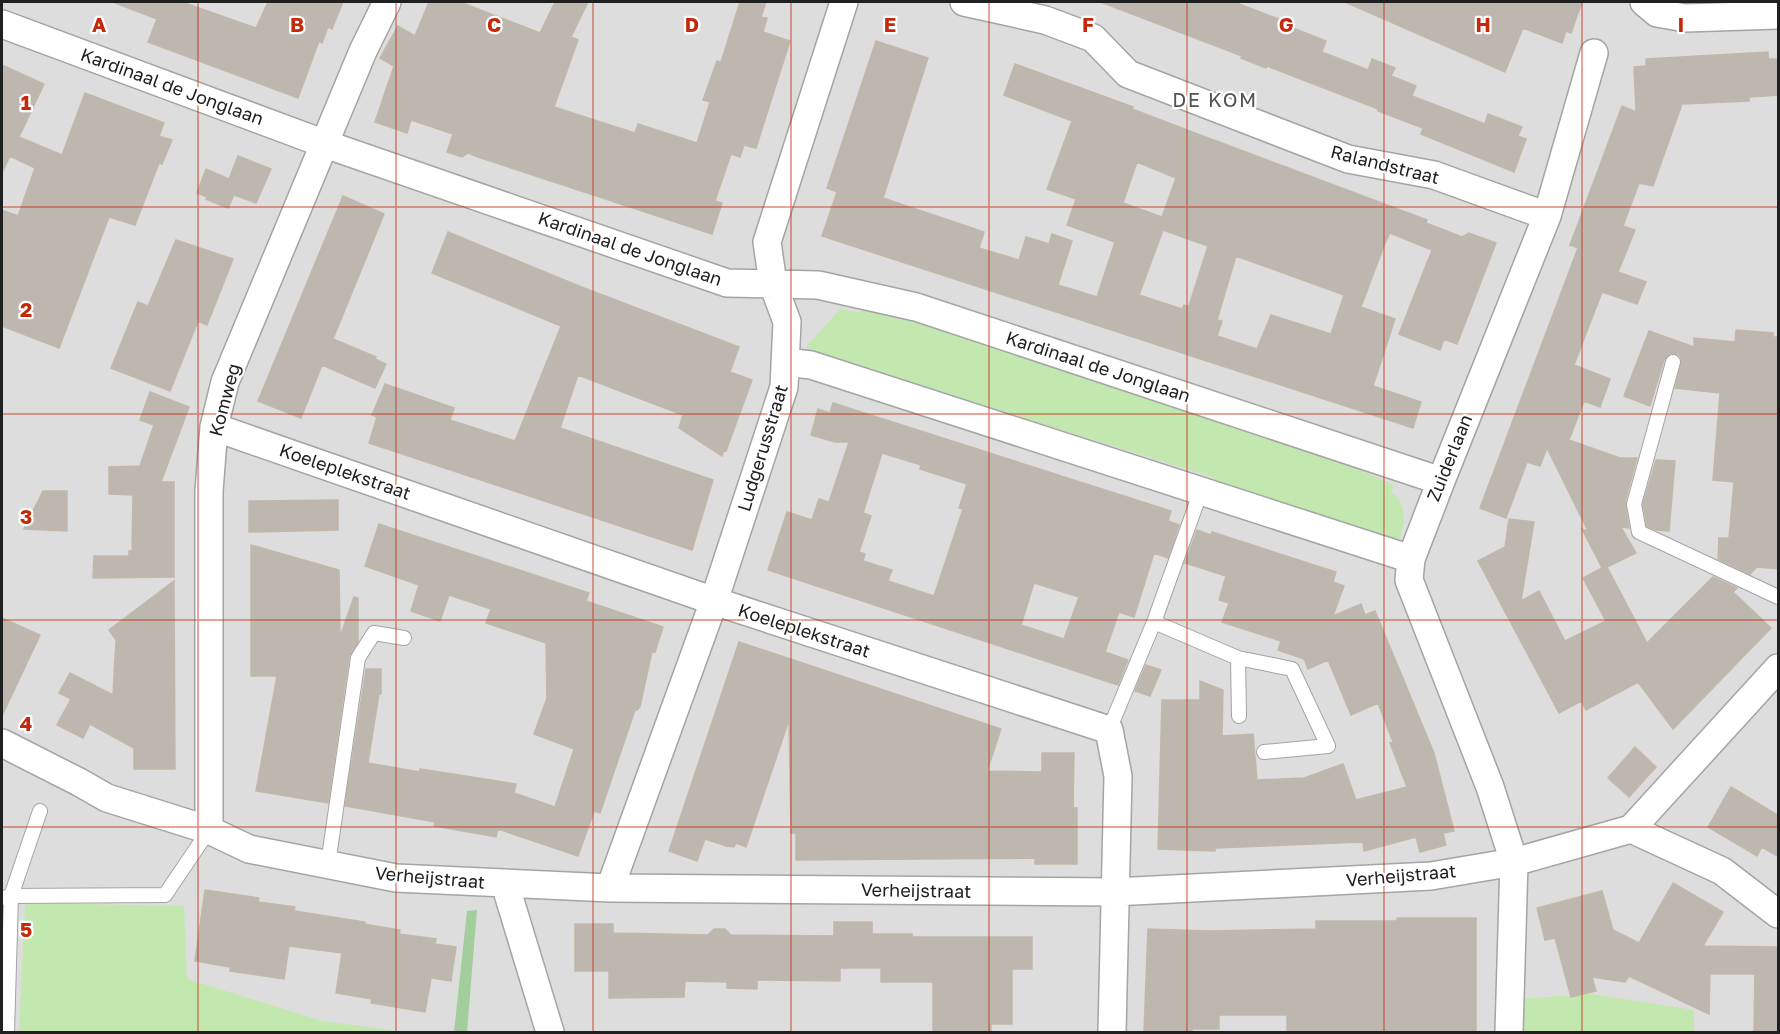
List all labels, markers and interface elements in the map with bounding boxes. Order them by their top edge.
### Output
text: A [92,12,106,36]
text: B [290,12,304,36]
text: C [487,12,501,36]
text: D [685,12,699,36]
text: E [884,12,896,36]
text: F [1082,12,1094,36]
text: G [1279,12,1293,36]
text: H [1475,12,1491,36]
text: I [1678,12,1684,36]
street label: Kardinaal de Jonglaan [78,43,267,129]
district label: DE KOM [1172,87,1258,111]
text: 1 [21,90,31,114]
street label: Ralandstraat [1329,140,1442,188]
street label: Kardinaal de Jonglaan [536,206,725,290]
text: 2 [20,297,32,321]
street label: Kardinaal de Jonglaan [1003,326,1193,406]
street label: Komweg [204,361,244,439]
street label: Ludgerusstraat [732,381,792,514]
street label: Zuiderlaan [1422,411,1476,504]
street label: Koeleplekstraat [277,438,414,504]
text: 3 [20,504,32,528]
street label: Koeleplekstraat [736,598,873,662]
text: 4 [20,711,32,735]
street label: Verheijstraat [1345,859,1457,891]
street label: Verheijstraat [374,861,486,893]
street label: Verheijstraat [861,878,971,902]
text: 5 [20,917,32,941]

